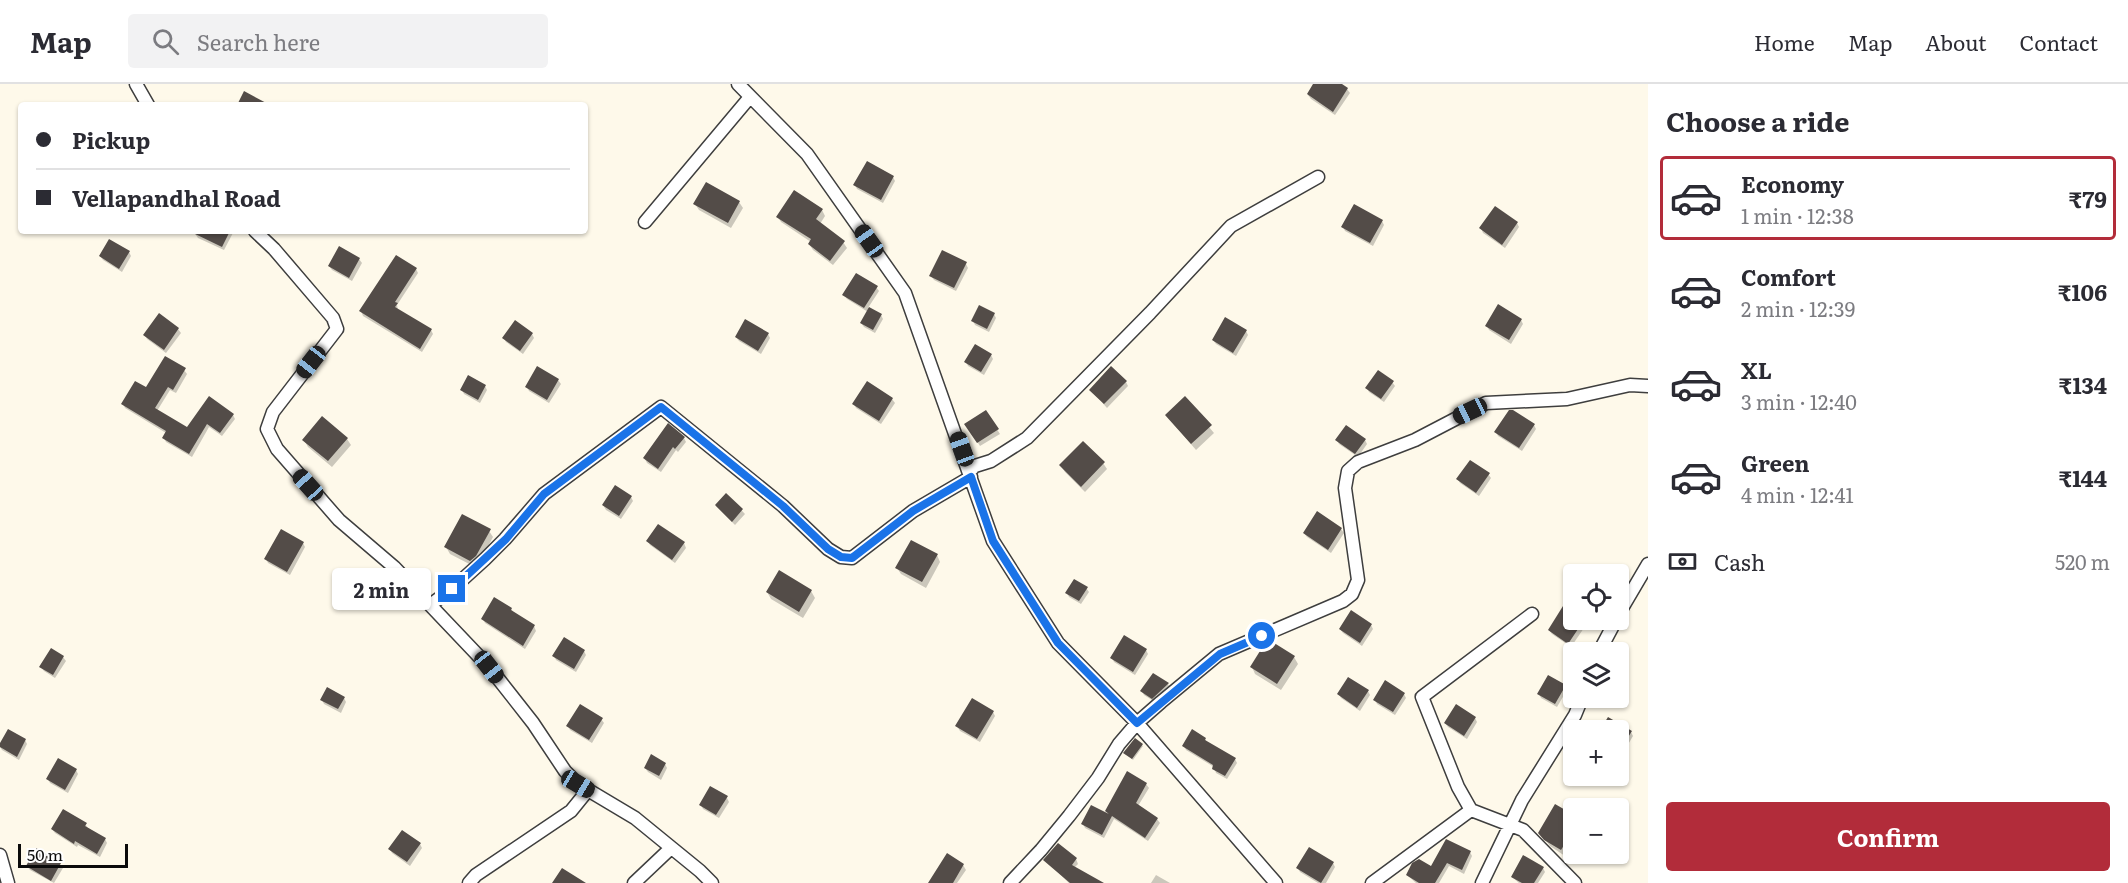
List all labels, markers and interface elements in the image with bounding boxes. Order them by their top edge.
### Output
search box [128,14,548,68]
text: Map [30,20,92,62]
icon: search [149,25,182,58]
text: Search here [197,25,320,58]
text: Home [1754,26,1815,57]
text: Map [1848,26,1892,57]
text: About [1925,26,1987,57]
text: Contact [2020,26,2098,57]
text: Choose a ride [1666,100,1849,140]
text: Pickup [72,123,150,156]
text: Economy [1741,167,1844,200]
icon: car [1669,171,1723,225]
text: Vellapandhal Road [72,181,281,214]
text: ₹79 [2069,182,2107,215]
text: 1 min · 12:38 [1741,200,1854,230]
car [851,221,887,261]
text: Comfort [1741,260,1836,293]
icon: car [1669,264,1723,318]
text: ₹106 [2058,275,2107,308]
text: 2 min · 12:39 [1741,293,1855,323]
car [293,342,329,382]
text: XL [1741,353,1772,386]
icon: car [1669,357,1723,411]
text: ₹134 [2059,368,2107,401]
text: 3 min · 12:40 [1741,386,1857,416]
car [1450,395,1490,427]
car [947,429,977,469]
text: Green [1741,446,1810,479]
icon: car [1669,450,1723,504]
text: ₹144 [2059,461,2107,494]
car [289,466,327,504]
text: 4 min · 12:41 [1741,479,1854,509]
icon: cash [1666,545,1699,578]
text: Cash [1714,545,1765,578]
text: 520 m [2055,546,2110,576]
map controls [1563,564,1629,864]
button: locate [1563,564,1629,630]
callout: 2 min [332,568,431,610]
text: 2 min [354,574,409,604]
route end [438,575,465,602]
route start [1248,622,1275,649]
button: layers [1563,642,1629,708]
car [471,647,507,687]
button: + [1563,720,1629,786]
car [558,767,598,801]
button: − [1563,798,1629,864]
button: Confirm [1666,802,2110,871]
scale bar [18,841,128,868]
text: 50 m [27,842,63,866]

